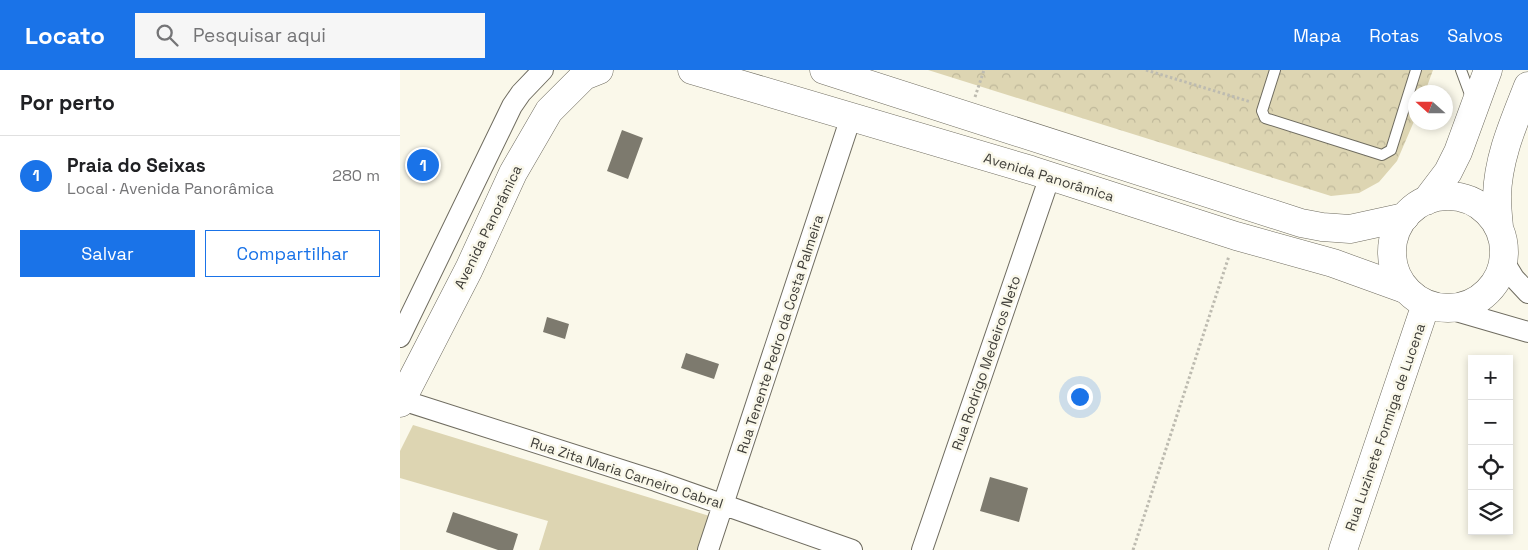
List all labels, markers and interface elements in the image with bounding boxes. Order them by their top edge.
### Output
search box [135,13,485,58]
text: Locato [25,20,105,51]
icon: search [153,21,181,49]
text: Pesquisar aqui [193,23,326,48]
text: Mapa [1293,24,1341,47]
text: Rotas [1369,24,1419,47]
text: Salvos [1447,24,1503,47]
north arrow [1408,85,1453,130]
text: Por perto [20,89,115,116]
pin: 1 [407,146,439,184]
street label: Avenida Panorâmica [982,149,1116,205]
text: Praia do Seixas [67,153,206,178]
street label: Avenida Panorâmica [450,162,526,292]
text: 1 [32,165,40,186]
text: 280 m [332,165,380,186]
text: Local · Avenida Panorâmica [67,178,274,199]
street label: Rua Tenente Pedro da Costa Palmeira [733,212,827,456]
button: Salvar [20,230,195,277]
button: Compartilhar [205,230,380,277]
street label: Rua Rodrigo Medeiros Neto [948,273,1024,453]
street label: Rua Luzinete Formiga de Lucena [1341,321,1429,533]
map controls [1468,355,1513,535]
button: + [1468,355,1513,400]
your location [1067,384,1093,410]
button: − [1468,400,1513,445]
street label: Rua Zita Maria Carneiro Cabral [528,433,726,513]
button: locate [1468,445,1513,490]
button: layers [1468,490,1513,535]

